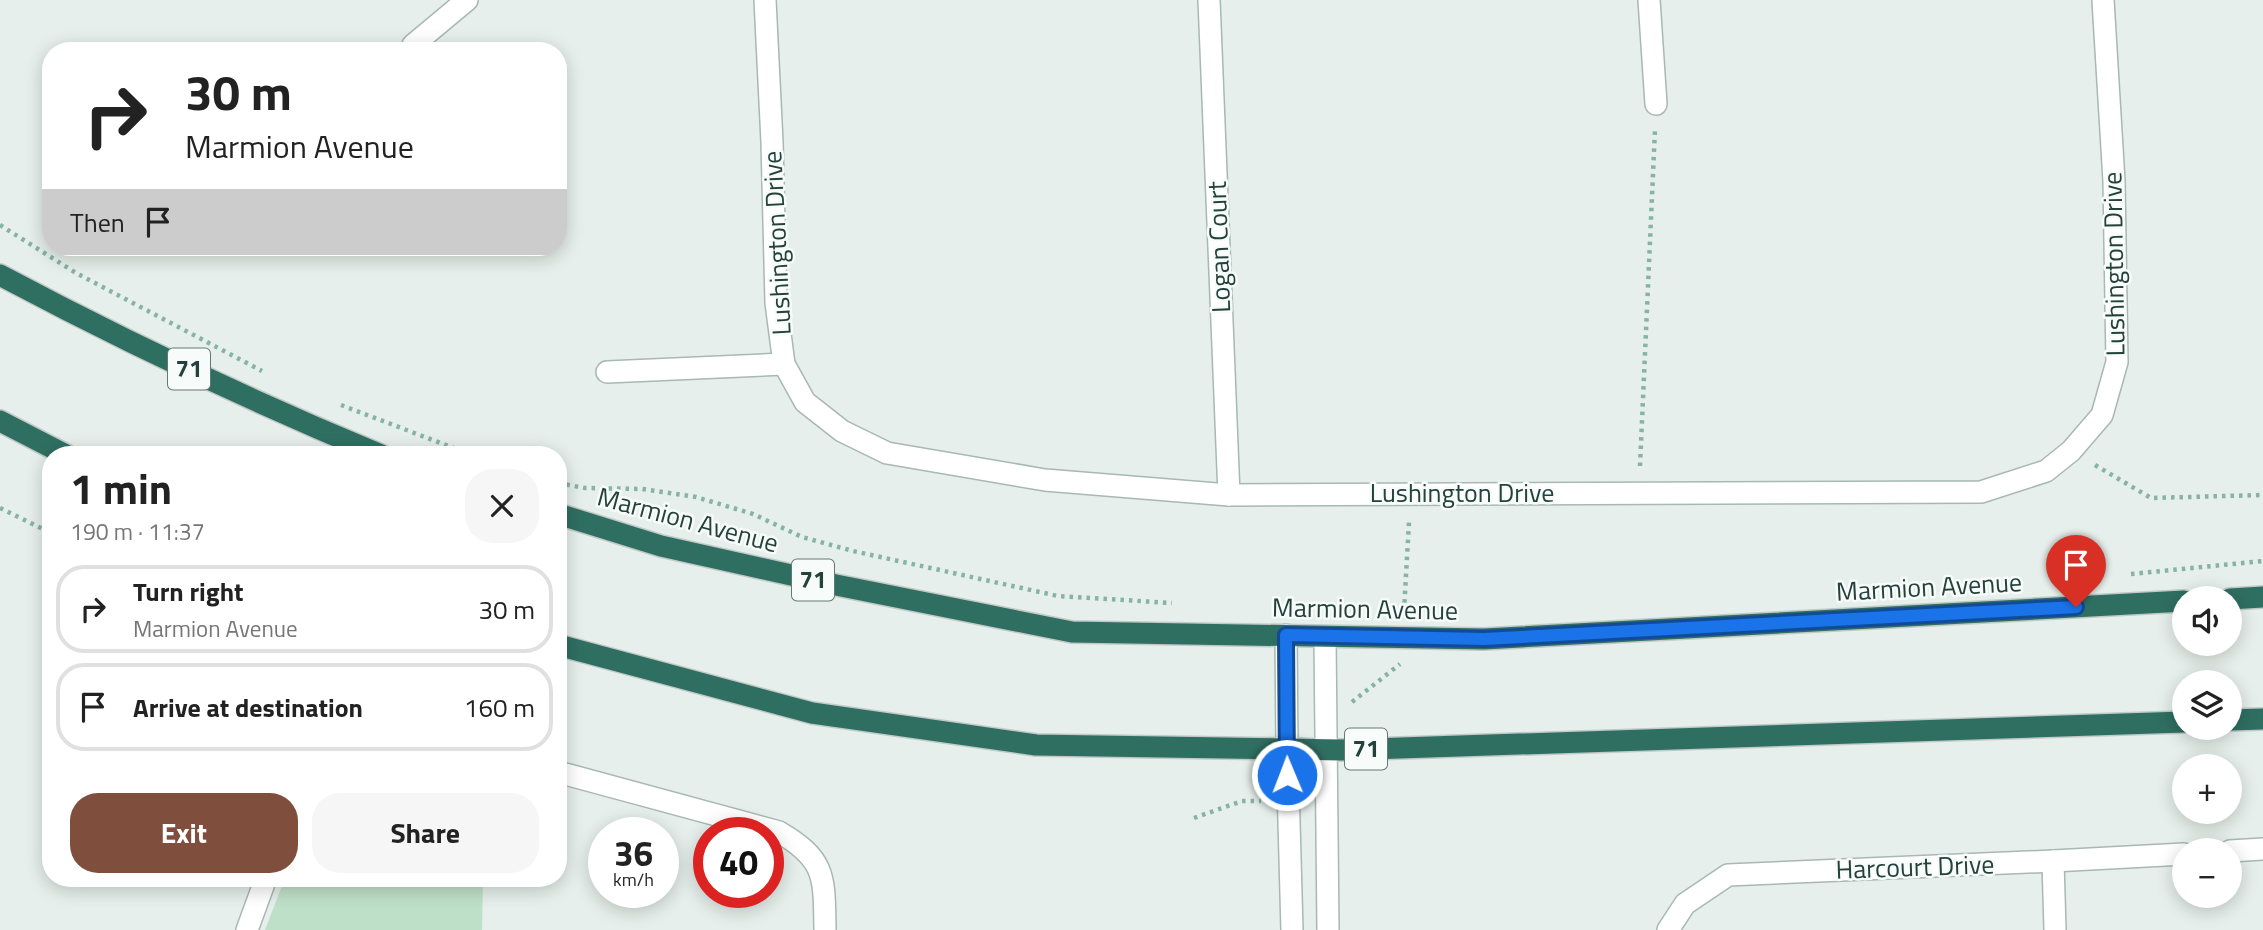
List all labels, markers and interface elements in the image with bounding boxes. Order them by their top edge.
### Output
text: 30 m [185,54,292,129]
icon: right [70,70,161,161]
text: Marmion Avenue [185,122,414,170]
street label: Lushington Drive [752,150,801,336]
street label: Lushington Drive [2092,171,2135,357]
street label: Logan Court [1197,181,1240,313]
text: Then [70,203,125,242]
icon: arrive [139,203,177,241]
road number: 71 [168,348,210,390]
text: 1 min [70,456,172,520]
button: close [465,469,539,543]
street label: Lushington Drive [1370,473,1554,512]
street label: Marmion Avenue [593,477,783,562]
text: 190 m · 11:37 [70,514,205,549]
pin [2046,535,2106,607]
icon: arrive [2057,546,2095,584]
road number: 71 [792,560,834,600]
street label: Marmion Avenue [1835,562,2023,611]
text: Turn right [133,572,244,611]
map controls [2172,586,2242,908]
button: sound [2172,586,2242,656]
street label: Marmion Avenue [1272,587,1458,630]
icon: right [74,590,112,628]
text: 30 m [478,590,535,629]
text: Marmion Avenue [133,611,298,646]
button: layers [2172,670,2242,740]
icon: arrive [74,688,112,726]
text: Arrive at destination [133,688,363,727]
text: 160 m [464,688,535,727]
road number: 71 [1345,728,1387,770]
position arrow [1250,738,1324,812]
button: + [2172,754,2242,824]
button: Exit [70,793,298,873]
button: Share [312,793,539,873]
speed limit sign: 40 [693,817,784,908]
text: 36 [614,826,653,880]
button: − [2172,838,2242,908]
street label: Harcourt Drive [1835,844,1995,889]
text: km/h [613,866,654,893]

